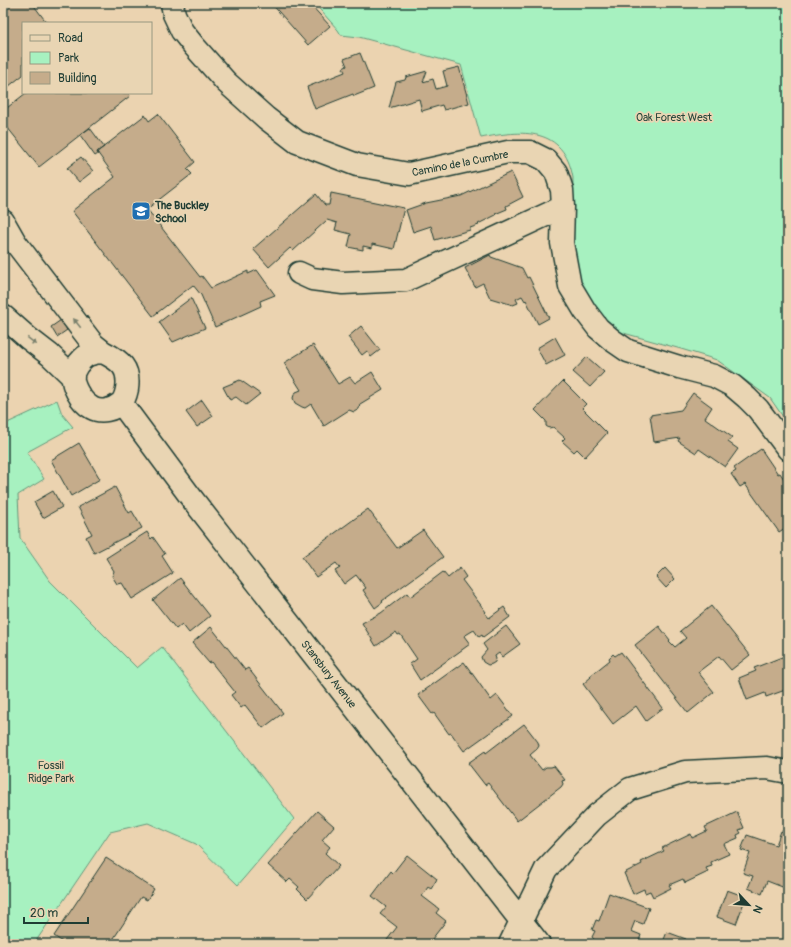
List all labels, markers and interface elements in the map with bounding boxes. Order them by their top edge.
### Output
legend [22,22,152,94]
text: Road [58,31,83,46]
text: Park [58,51,79,66]
text: Building [58,71,97,86]
park label: Oak Forest West [636,111,713,124]
street label: Camino de la Cumbre [411,148,510,179]
place label: The Buckley School [154,199,209,225]
school or university icon: The Buckley School [130,200,152,222]
one-way arrow [73,317,82,328]
one-way arrow [27,337,38,346]
street label: Stansbury Avenue [298,638,359,711]
park label: Fossil Ridge Park [28,759,75,785]
north arrow [729,885,769,925]
scale bar [24,899,88,925]
text: N [750,903,765,916]
text: 20 m [30,906,59,921]

